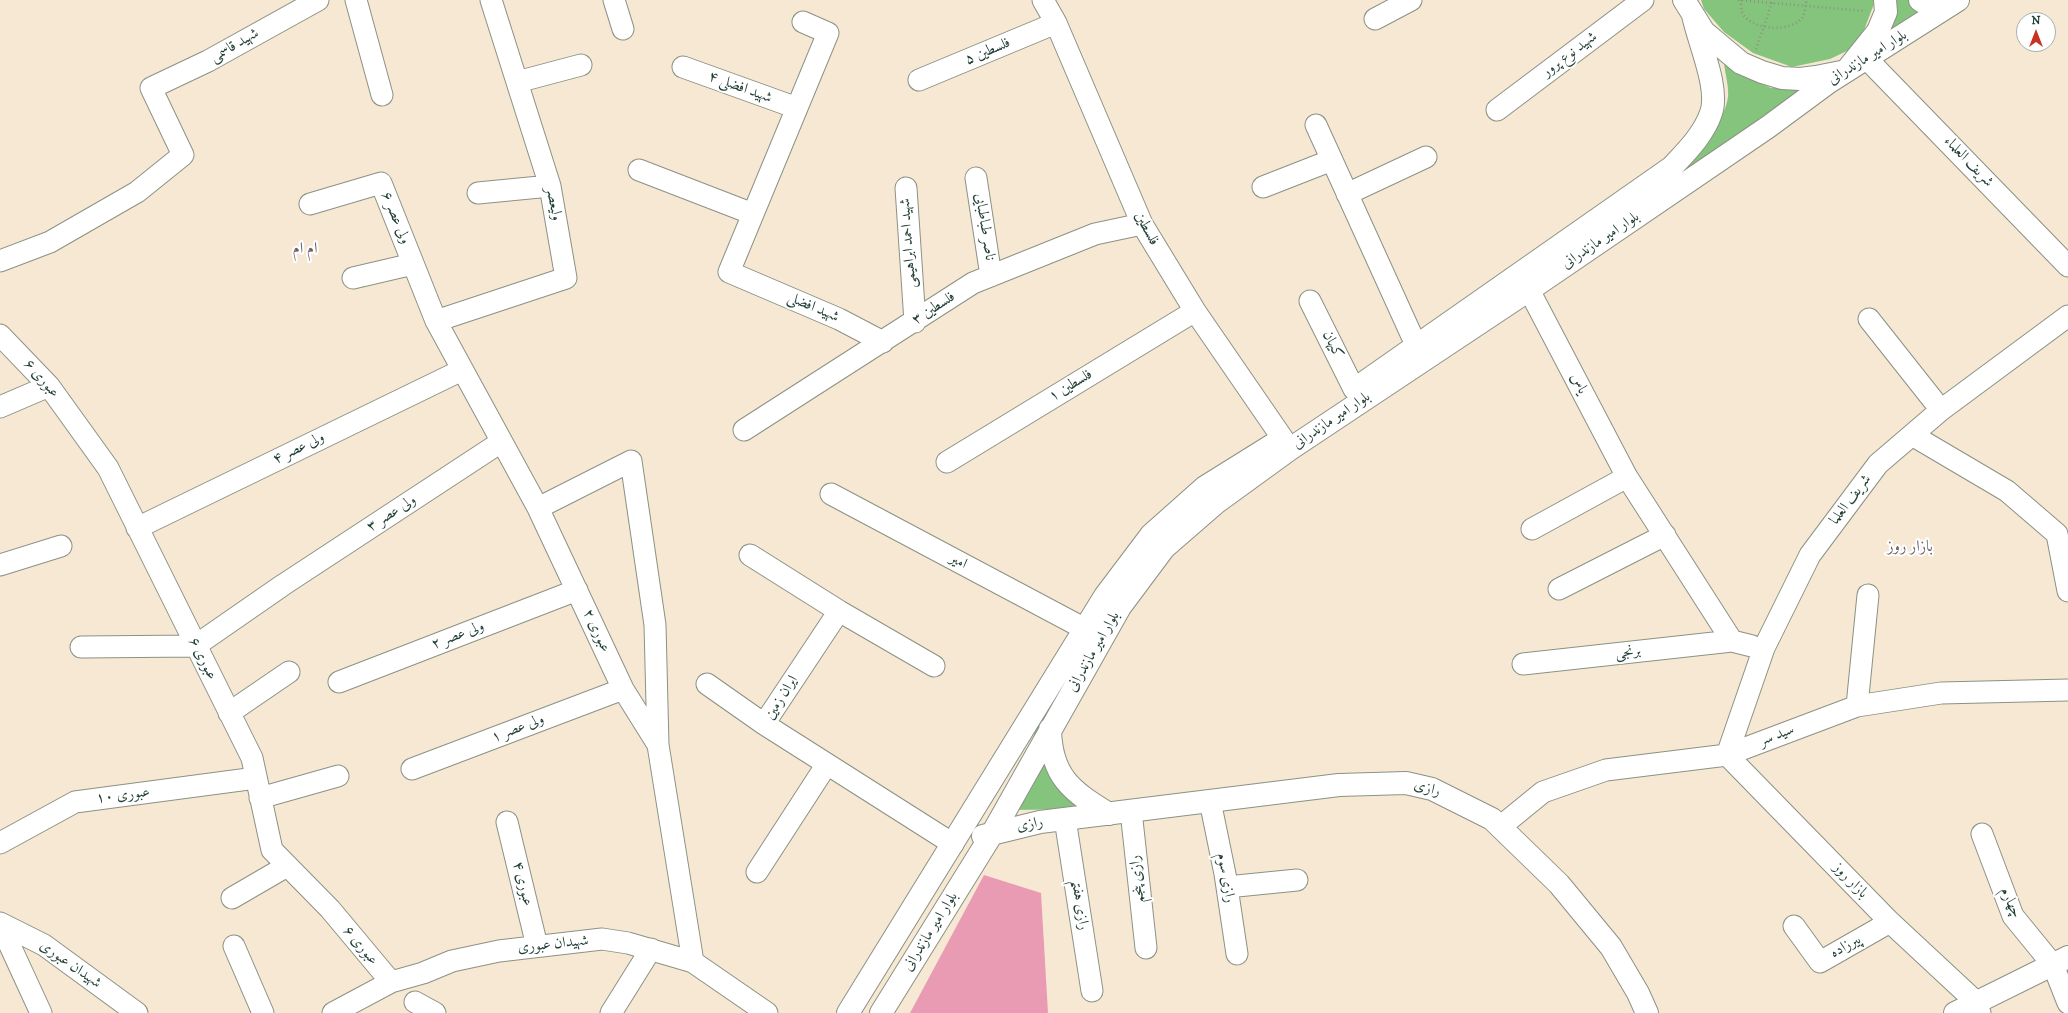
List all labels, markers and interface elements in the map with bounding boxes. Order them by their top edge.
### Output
north arrow [2016,12,2056,52]
text: N [2031,14,2041,28]
street label: شهید قاسمی [208,25,262,67]
street label: بلوار امیر مازندرانی [1825,27,1911,89]
street label: شهید نوع پرور [1539,28,1601,82]
street label: فلسطین ۵ [963,34,1013,70]
street label: شهید افضلی ۴ [706,68,774,108]
street label: شریف العلماء [1939,133,1997,191]
street label: ولیعصر [541,186,565,222]
street label: ولی عصر ۶ [376,189,414,247]
street label: ناصر طباطبایی [970,192,998,262]
street label: شهید احمد ابراهیمی [897,197,921,289]
street label: بلوار امیر مازندرانی [1559,208,1643,274]
street label: فلسطین [1130,209,1162,249]
district label: ام ام [293,240,317,260]
street label: شهید افضلی [784,289,842,327]
street label: فلسطین ۳ [909,289,959,329]
street label: کیهان [1317,328,1347,362]
street label: عبوری ۶ [19,356,63,402]
street label: فلسطین ۱ [1046,366,1096,406]
street label: یاس [1565,370,1591,398]
street label: بلوار امیر مازندرانی [1290,388,1374,454]
street label: ولی عصر ۴ [270,429,328,469]
street label: شریف العلما [1826,471,1876,529]
street label: ولی عصر ۳ [364,491,420,537]
district label: بازار روز [1887,538,1933,558]
street label: امیر [946,550,970,574]
street label: عبوری ۲ [578,607,614,655]
street label: بلوار امیر مازندرانی [1064,609,1124,695]
street label: ولی عصر ۲ [429,618,487,654]
street label: عبوری ۶ [184,635,220,683]
street label: برنجی [1614,643,1642,663]
street label: ایران زمین [761,673,803,723]
street label: ولی عصر ۱ [489,711,547,747]
street label: سید سر [1757,721,1797,751]
street label: رازی [1412,776,1442,802]
street label: عبوری ۱۰ [95,784,151,808]
street label: رازی [1015,814,1045,836]
street label: رازی سوم [1212,852,1238,904]
street label: رازی پنجم [1127,854,1149,904]
street label: بازار روز [1829,859,1871,903]
street label: عبوری ۴ [508,860,536,908]
street label: رازی هفتم [1066,879,1092,931]
street label: چهارم [1995,885,2025,921]
street label: بلوار امیر مازندرانی [900,889,962,975]
street label: عبوری ۶ [339,923,381,969]
street label: پیرزاده [1827,931,1865,963]
street label: شهیدان عبوری [517,932,589,958]
street label: شهیدان عبوری [36,937,104,993]

